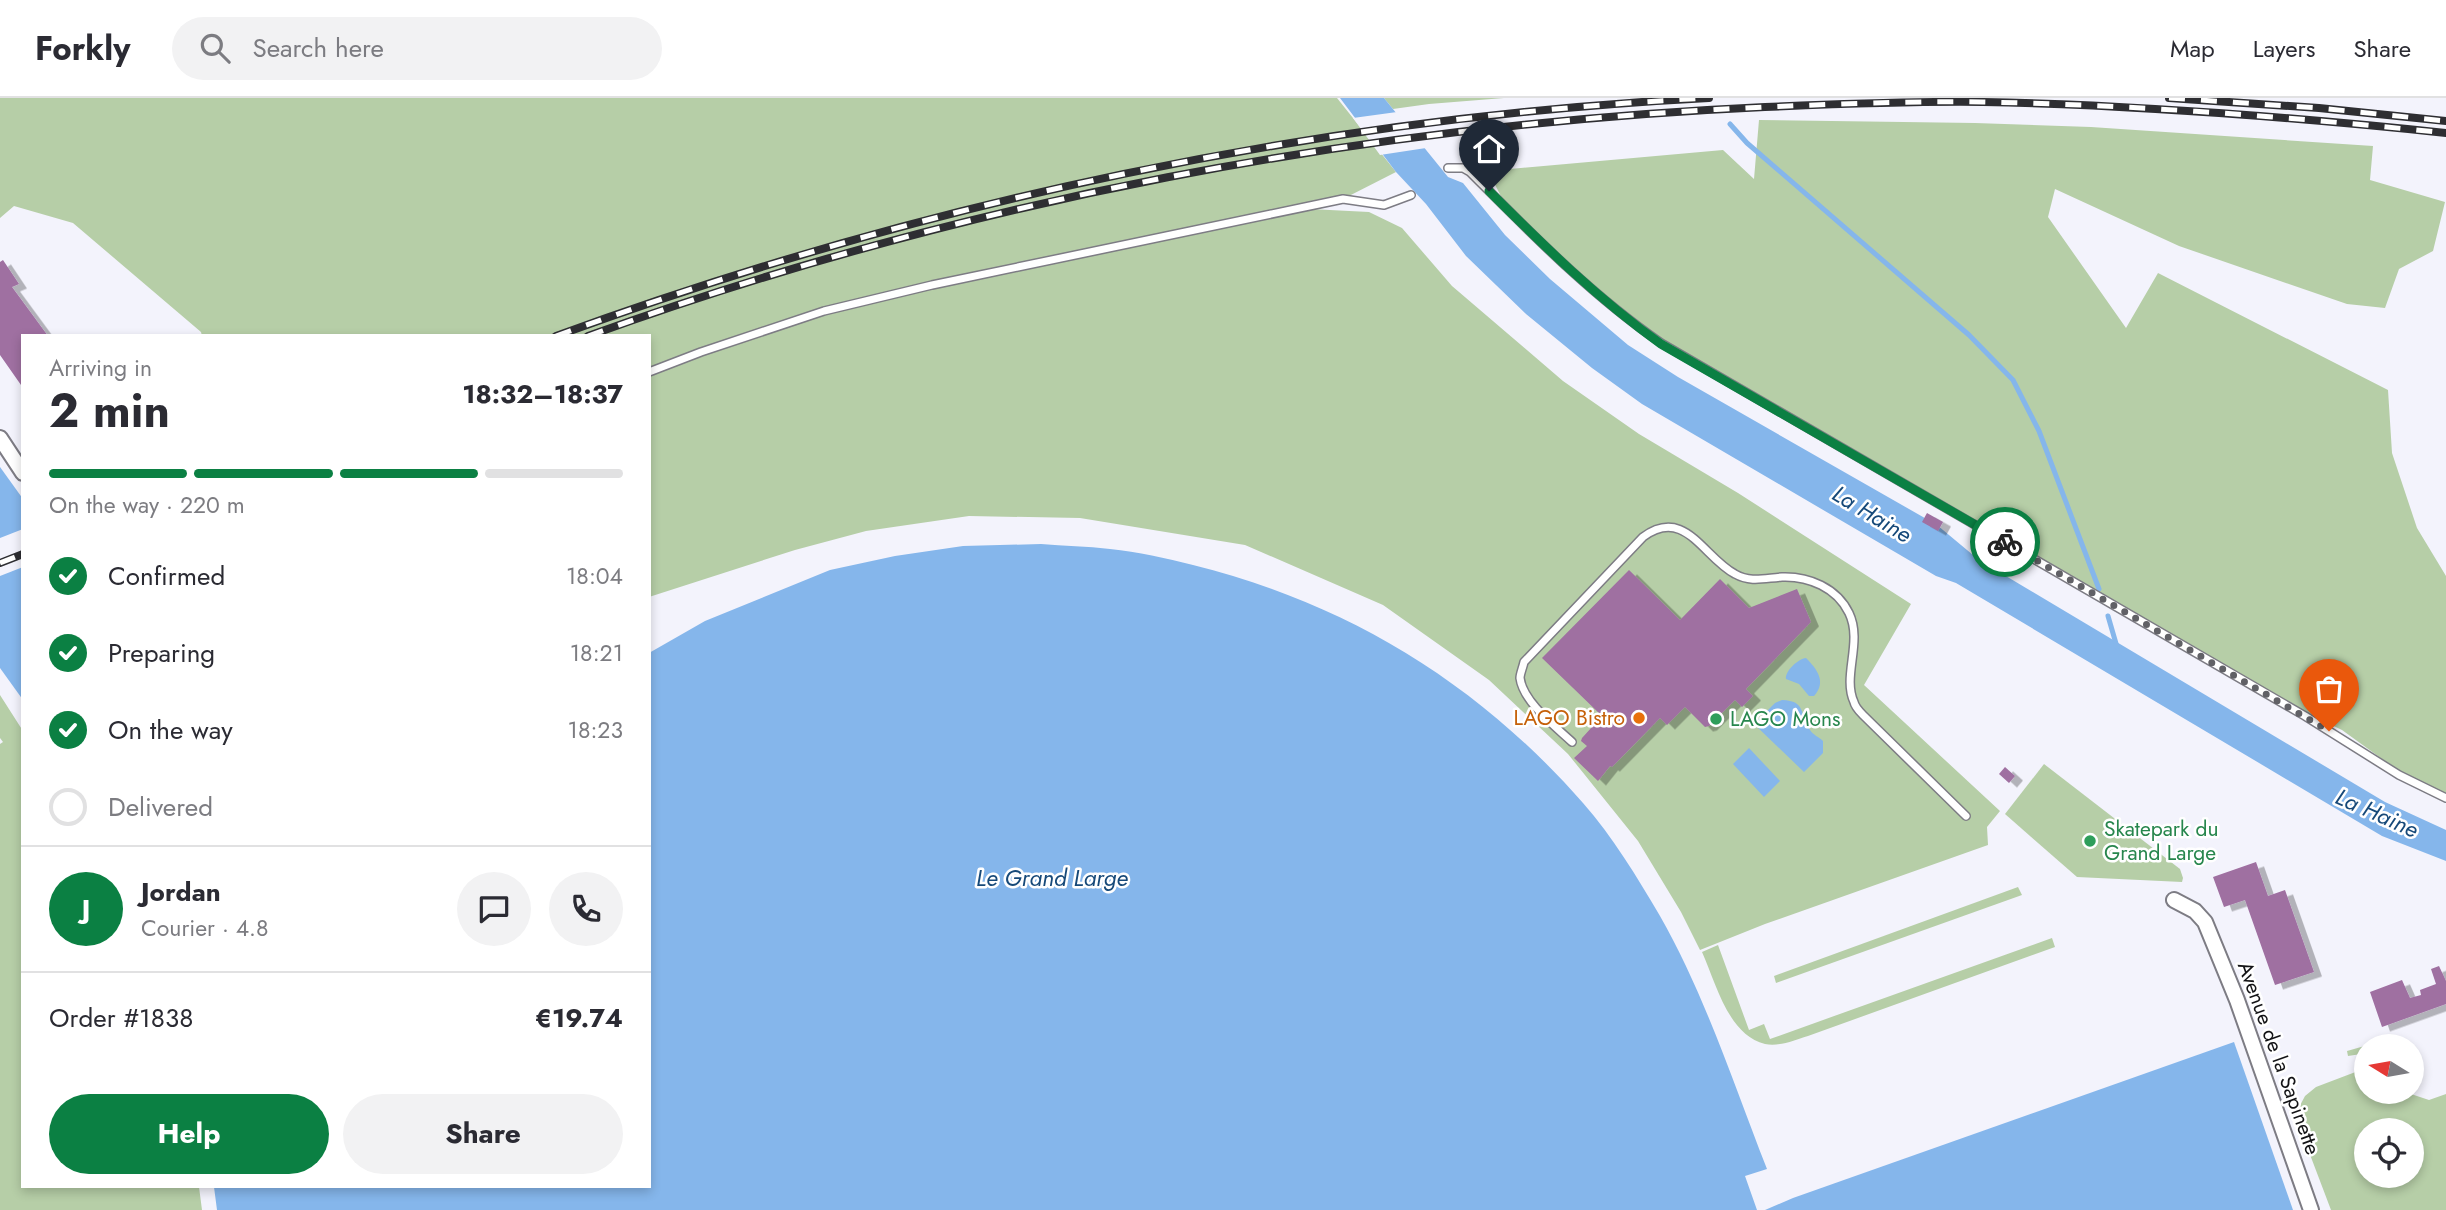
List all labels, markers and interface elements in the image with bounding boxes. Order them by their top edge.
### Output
search box [172,17,662,80]
text: Forkly [35,25,130,72]
icon: search [196,29,234,67]
text: Search here [252,29,384,67]
text: Map [2170,31,2215,66]
text: Layers [2253,31,2315,66]
text: Share [2353,31,2411,66]
pin [1459,119,1519,191]
icon: home [1470,130,1508,168]
text: Arriving in [49,351,152,385]
text: 18:32–18:37 [462,375,623,413]
text: 2 min [49,378,170,444]
water label: La Haine [1826,477,1919,551]
text: On the way · 220 m [49,488,245,522]
courier [1970,507,2040,577]
icon: bike [1986,523,2024,561]
icon: check [49,557,87,595]
text: Confirmed [108,557,225,595]
text: 18:04 [566,559,623,593]
icon: check [49,634,87,672]
text: Preparing [108,634,215,672]
text: 18:21 [570,636,623,670]
pin [2299,659,2359,731]
icon: bag [2310,670,2348,708]
place label: LAGO Bistro [1513,703,1625,733]
place label: LAGO Mons [1730,704,1840,734]
marker: LAGO Bistro [1631,710,1647,726]
icon: check [49,711,87,749]
text: On the way [108,711,233,749]
marker: LAGO Mons [1708,711,1724,727]
text: 18:23 [568,713,623,747]
water label: La Haine [2330,780,2424,847]
text: Delivered [108,788,213,826]
place label: Skatepark du Grand Large [2104,814,2219,868]
marker: Skatepark du Grand Large [2082,833,2098,849]
water label: Le Grand Large [976,861,1128,895]
button: chat [457,872,531,946]
button: phone [549,872,623,946]
text: Jordan [141,873,221,911]
text: J [82,890,90,928]
text: Courier · 4.8 [141,911,269,945]
street label: Avenue de la Sapinette [2230,957,2328,1159]
text: Order #1838 [49,999,193,1037]
text: €19.74 [535,999,623,1037]
north arrow [2354,1034,2424,1104]
map controls [2354,1034,2424,1188]
button: Help [49,1094,329,1174]
button: Share [343,1094,623,1174]
button: locate [2354,1118,2424,1188]

